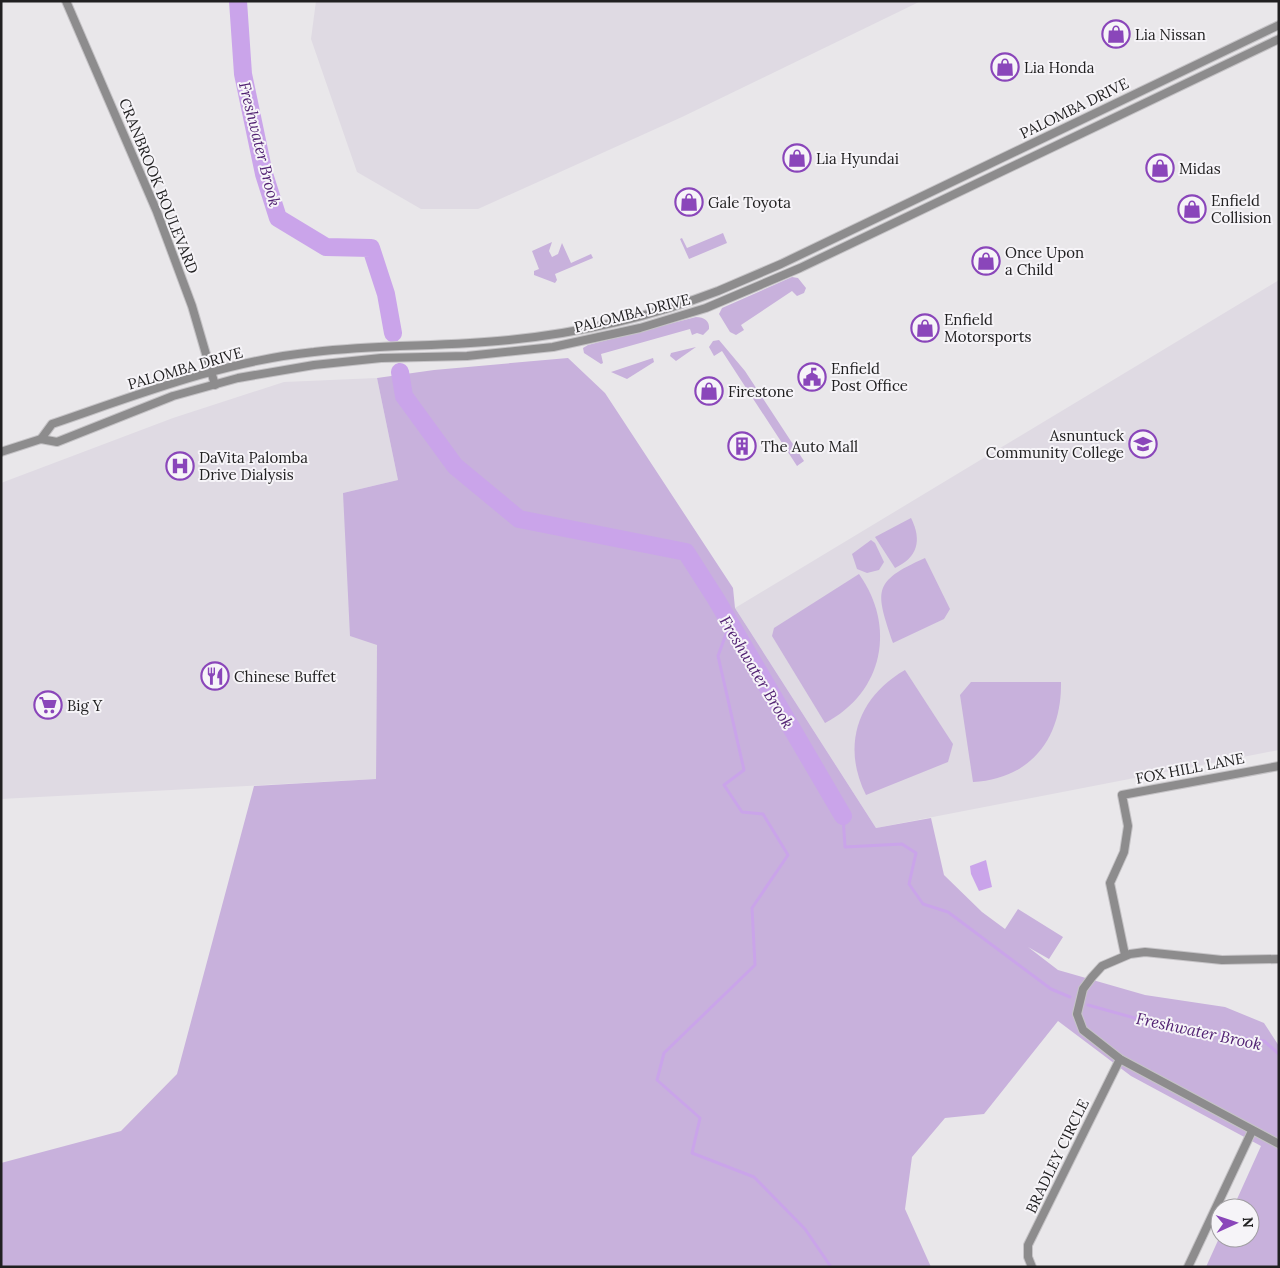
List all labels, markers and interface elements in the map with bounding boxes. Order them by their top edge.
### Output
shop icon: Lia Nissan [1101,19,1131,49]
place label: Lia Nissan [1135,25,1206,44]
shop icon: Lia Honda [990,52,1020,82]
place label: Lia Honda [1024,58,1095,77]
street label: PALOMBA DRIVE [1016,73,1132,143]
water label: Freshwater Brook [235,80,285,208]
street label: CRANBROOK BOULEVARD [115,96,203,276]
shop icon: Lia Hyundai [782,143,812,173]
place label: Lia Hyundai [816,149,899,168]
shop icon: Midas [1145,153,1175,183]
place label: Midas [1179,159,1221,178]
shop icon: Gale Toyota [674,187,704,217]
place label: Enfield Collision [1211,191,1272,227]
place label: Gale Toyota [708,193,791,212]
shop icon: Enfield Collision [1177,194,1207,224]
place label: Once Upon a Child [1005,243,1084,279]
shop icon: Once Upon a Child [971,246,1001,276]
street label: PALOMBA DRIVE [572,289,692,337]
place label: Enfield Motorsports [944,310,1032,346]
shop icon: Enfield Motorsports [910,313,940,343]
street label: PALOMBA DRIVE [125,342,245,394]
place label: Enfield Post Office [831,359,908,395]
public building icon: Enfield Post Office [797,362,827,392]
shop icon: Firestone [694,376,724,406]
place label: Firestone [728,382,794,401]
place label: Asnuntuck Community College [986,426,1124,462]
school or university icon: Asnuntuck Community College [1128,429,1158,459]
building icon: The Auto Mall [727,431,757,461]
place label: The Auto Mall [761,437,858,456]
place label: DaVita Palomba Drive Dialysis [199,448,308,484]
hospital icon: DaVita Palomba Drive Dialysis [165,451,195,481]
water label: Freshwater Brook [715,612,799,732]
restaurant icon: Chinese Buffet [200,661,230,691]
place label: Chinese Buffet [234,667,336,686]
supermarket icon: Big Y [33,690,63,720]
place label: Big Y [67,696,103,715]
street label: FOX HILL LANE [1134,748,1246,788]
water label: Freshwater Brook [1134,1008,1264,1054]
street label: BRADLEY CIRCLE [1021,1096,1093,1216]
north arrow [1210,1198,1260,1248]
text: N [1239,1216,1257,1228]

